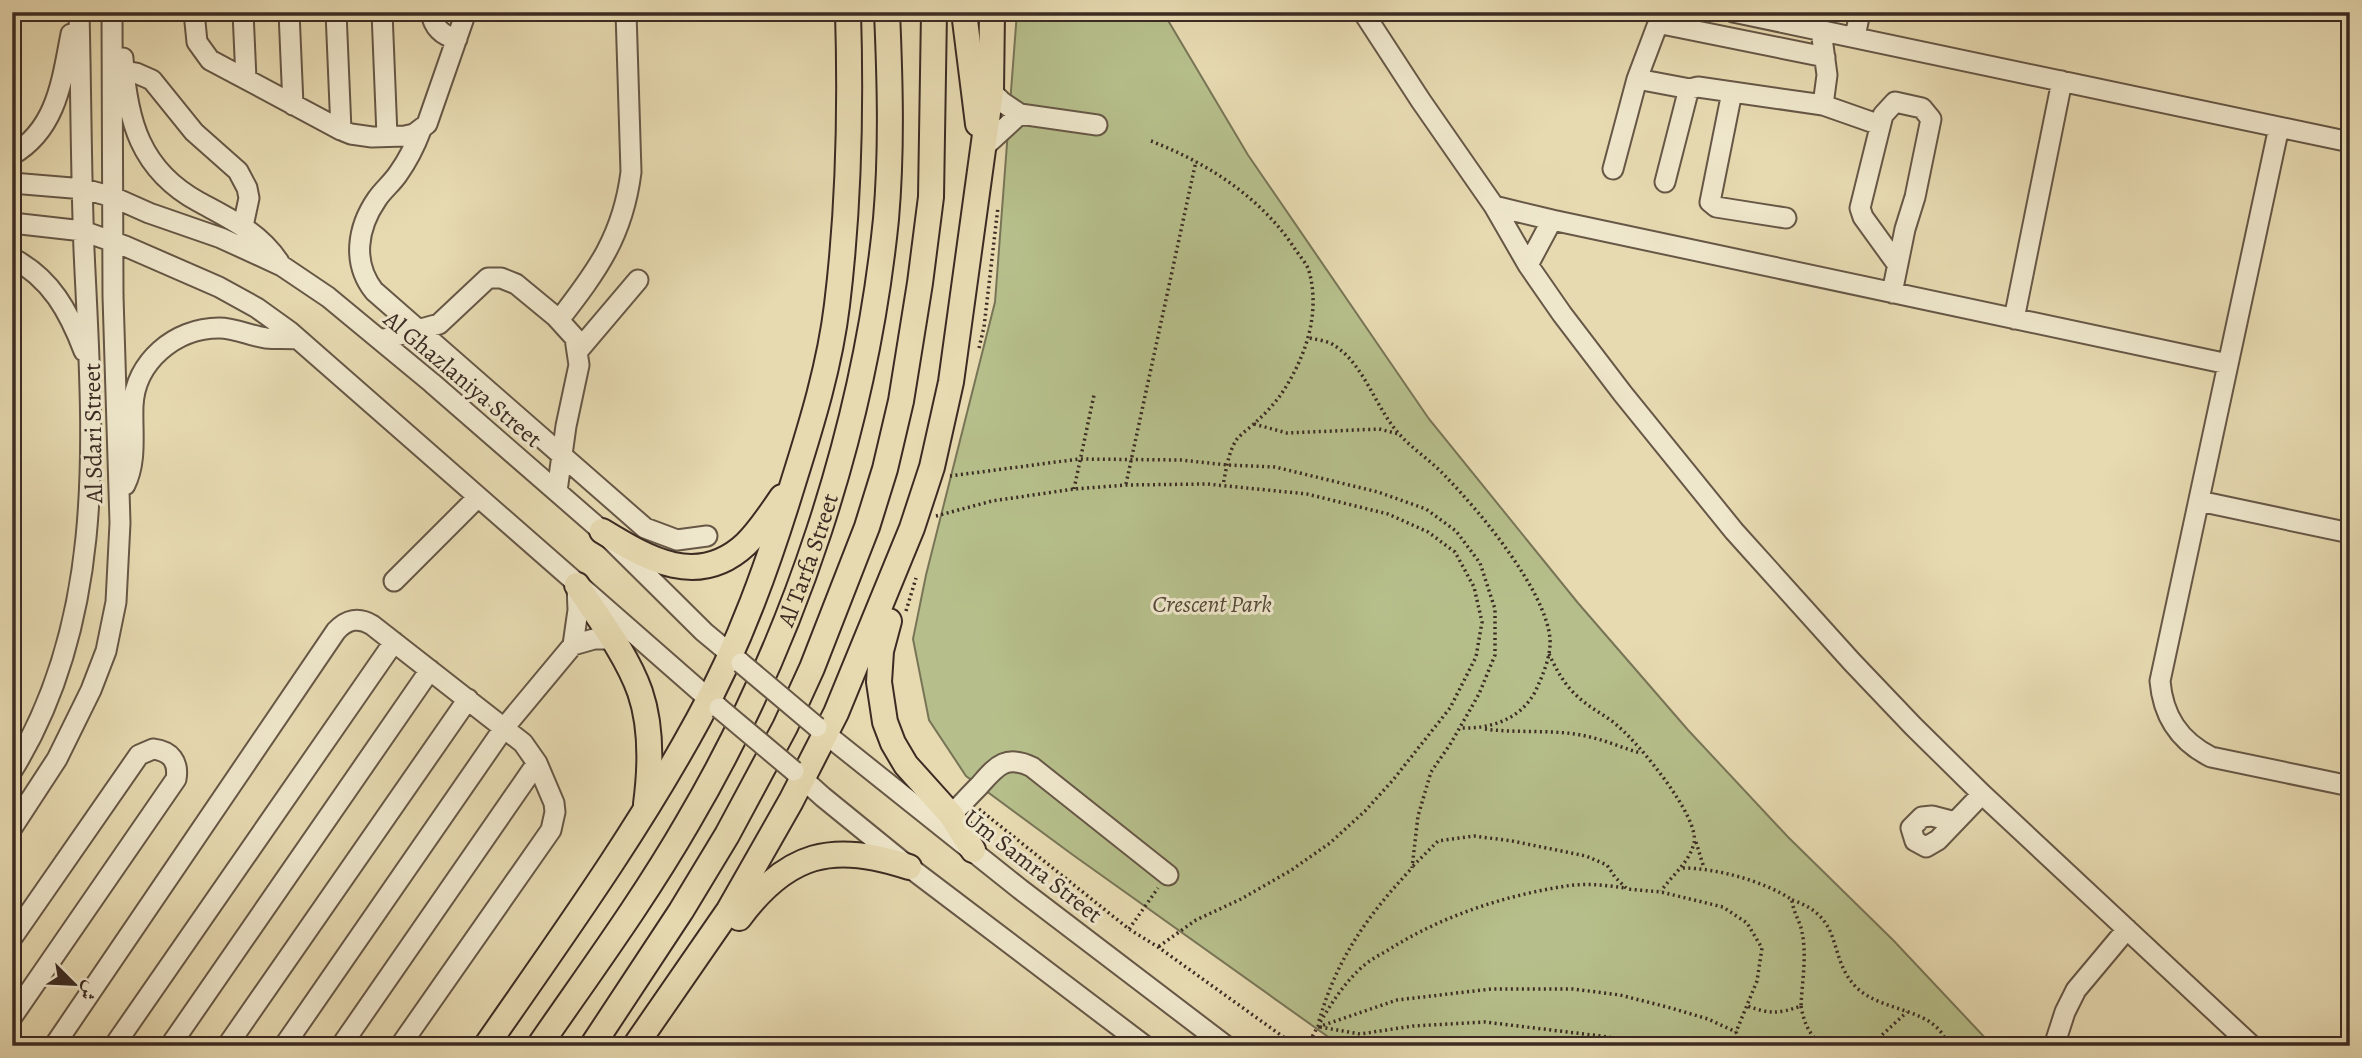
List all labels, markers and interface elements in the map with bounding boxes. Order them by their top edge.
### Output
street label: Al Ghazlaniya Street [376,303,549,455]
street label: Al Sdari Street [76,363,110,504]
street label: Al Tarfa Street [769,489,846,632]
park label: Crescent Park [1152,588,1272,620]
street label: Um Samra Street [957,802,1109,930]
north arrow [38,950,108,1020]
text: ش [73,977,104,1004]

